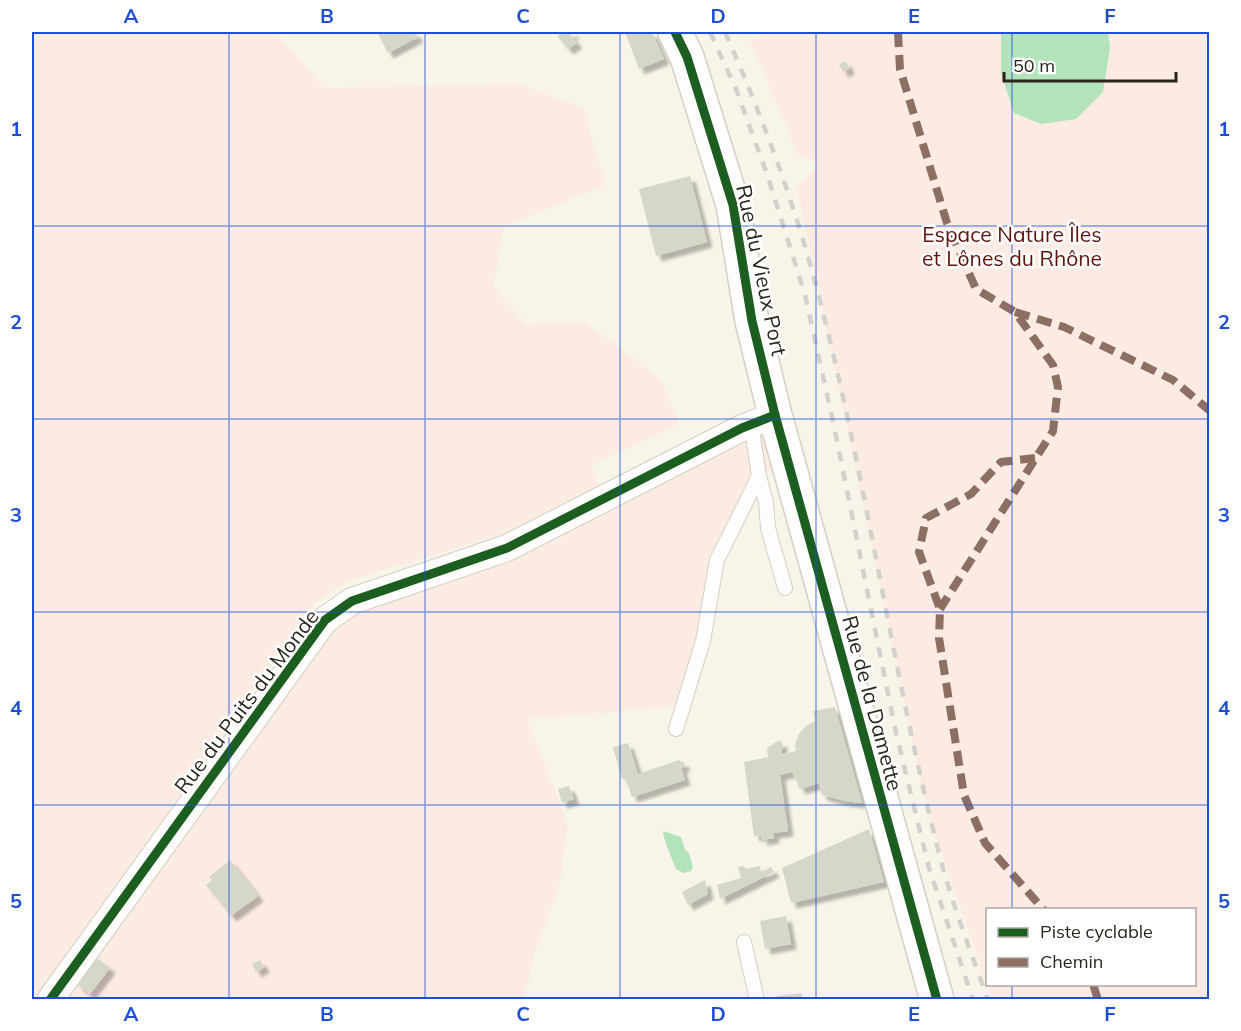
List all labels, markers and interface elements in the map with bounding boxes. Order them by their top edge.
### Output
text: A [124,3,139,28]
text: B [320,3,334,28]
text: C [516,3,530,28]
text: D [710,3,726,28]
text: E [908,3,920,28]
text: F [1104,3,1116,28]
scale bar [1004,45,1176,83]
text: 50 m [1013,54,1055,77]
text: 1 [10,116,22,141]
text: 1 [1218,116,1230,141]
street label: Rue du Vieux Port [731,182,793,358]
park label: Espace Nature Îles et Lônes du Rhône [922,221,1102,271]
text: 2 [10,309,22,334]
text: 2 [1218,309,1230,334]
text: 3 [10,502,22,527]
text: 3 [1218,502,1230,527]
street label: Rue du Puits du Monde [168,604,324,798]
street label: Rue de la Damette [837,613,909,793]
text: 4 [10,695,22,720]
text: 4 [1218,695,1230,720]
text: 5 [10,888,22,913]
text: 5 [1218,888,1230,913]
legend [986,908,1196,986]
text: Piste cyclable [1040,920,1153,943]
text: Chemin [1040,950,1103,973]
text: A [124,1001,139,1026]
text: B [320,1001,334,1026]
text: C [516,1001,530,1026]
text: D [710,1001,726,1026]
text: E [908,1001,920,1026]
text: F [1104,1001,1116,1026]

